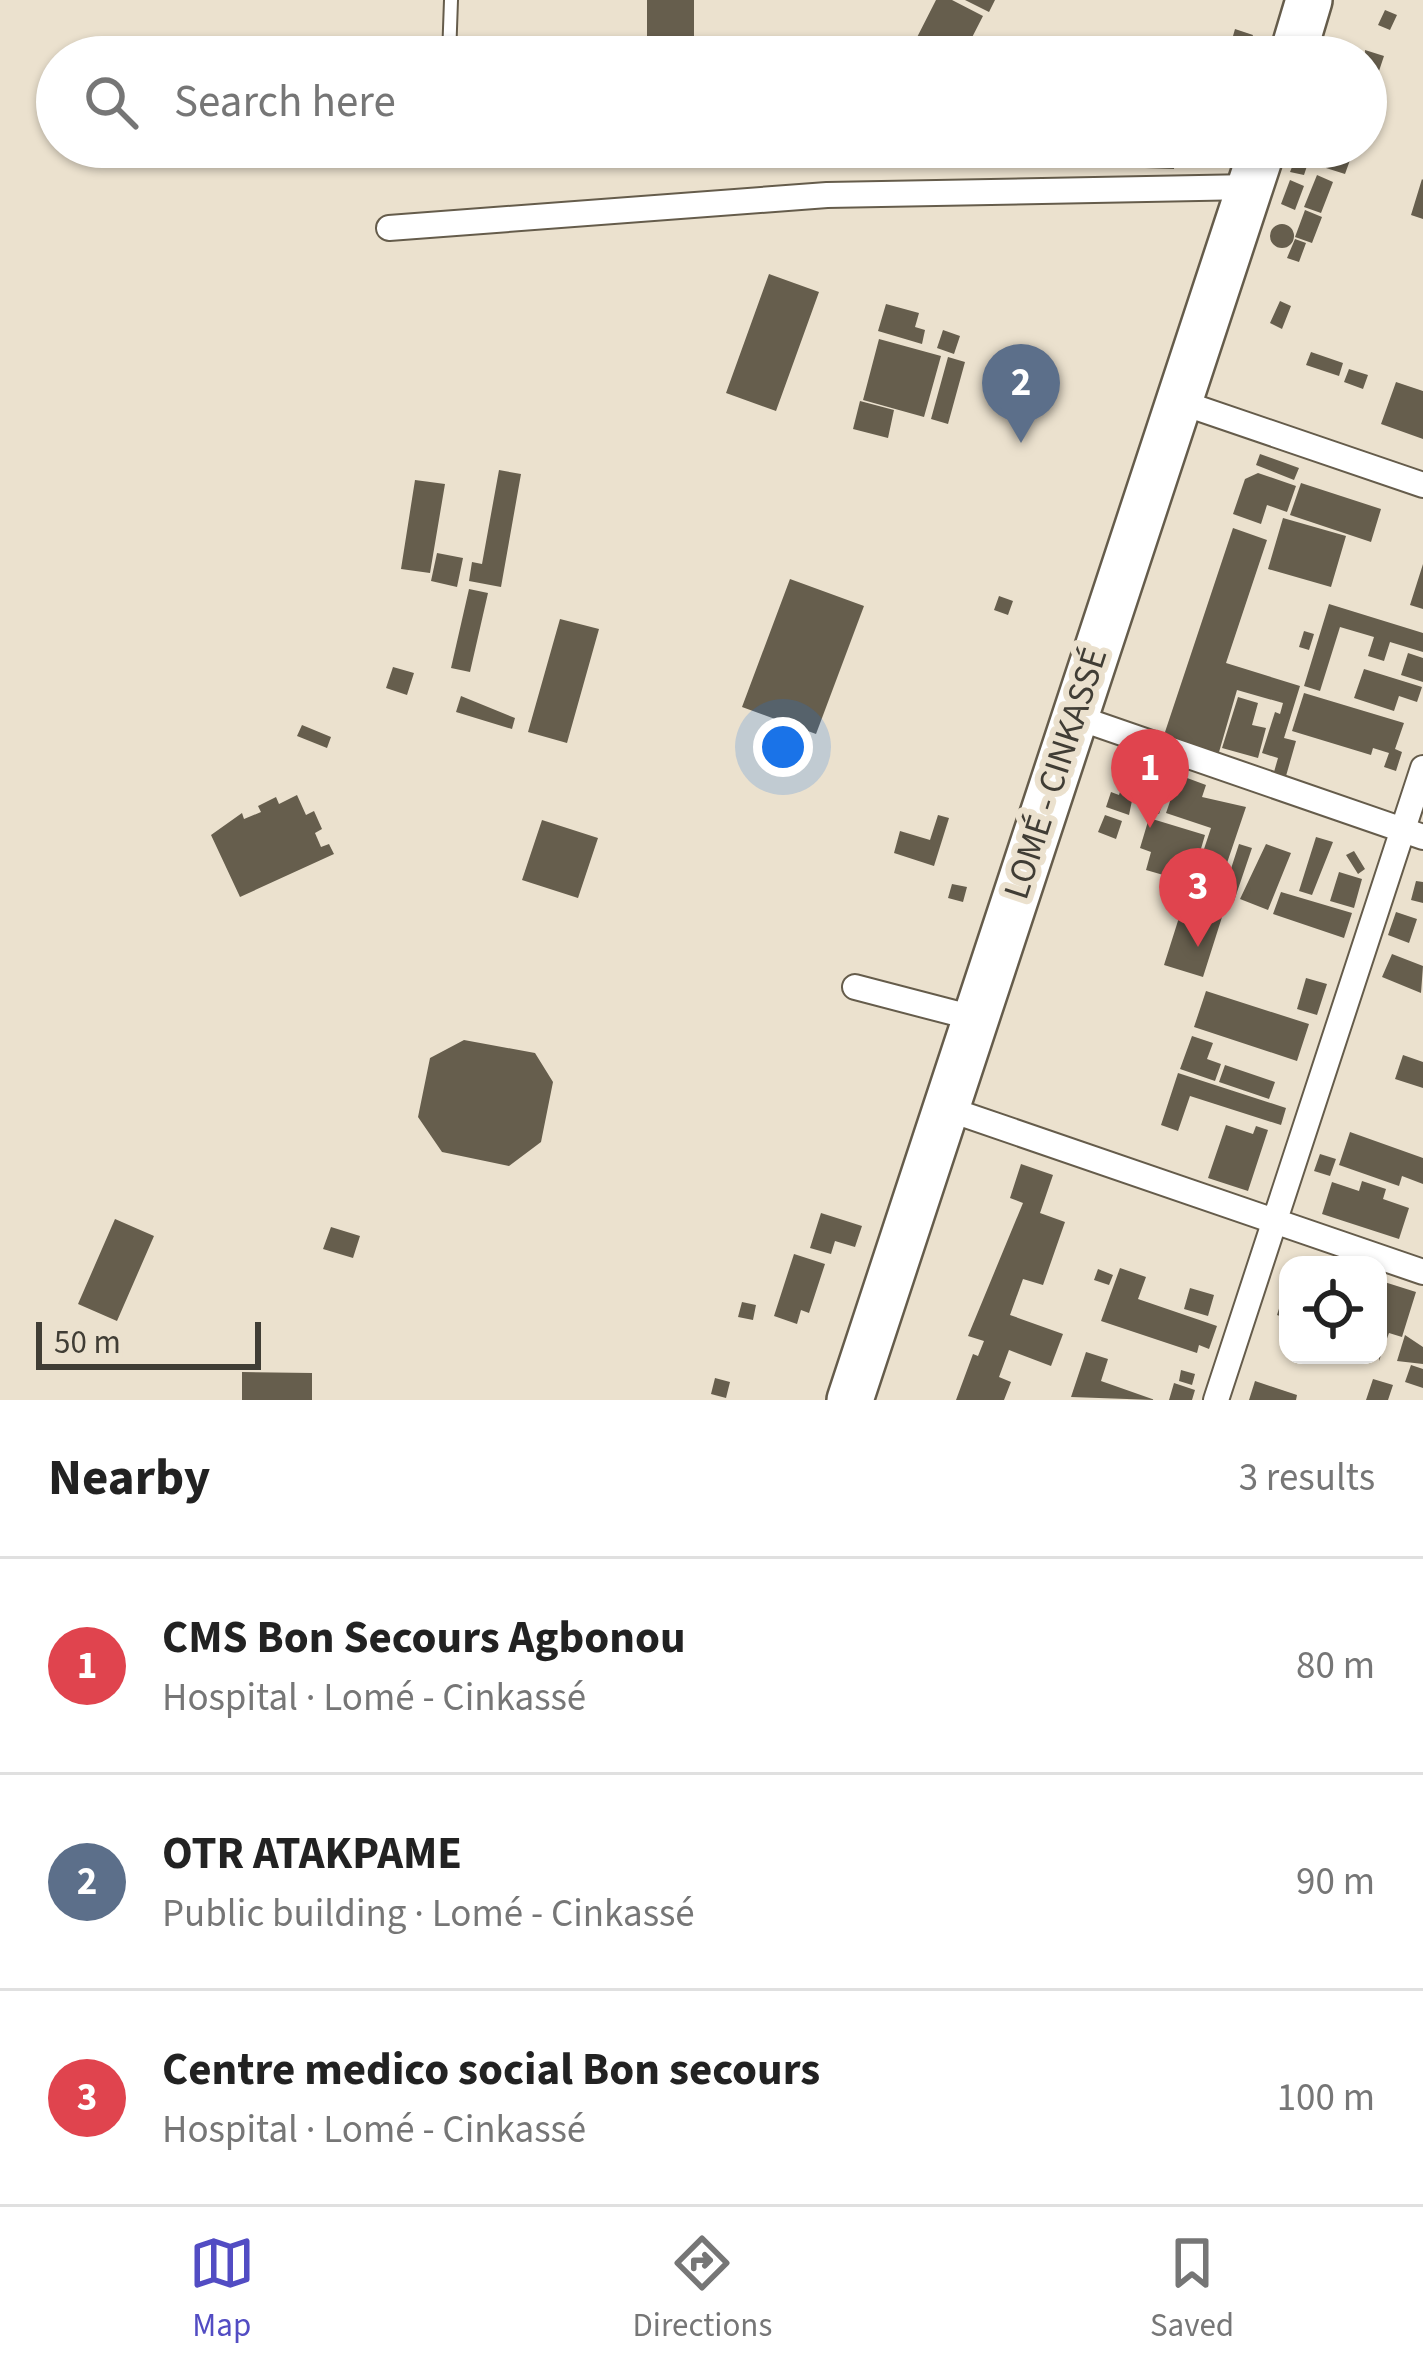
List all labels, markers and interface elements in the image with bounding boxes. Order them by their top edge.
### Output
search box [36,36,1387,168]
icon: search [78,69,144,135]
text: Search here [174,70,396,134]
pin: 2 [982,344,1060,443]
street label: LOMÉ - CINKASSÉ [991,641,1120,906]
your location [753,717,813,777]
pin: 1 [1111,729,1189,828]
pin: 3 [1159,848,1237,947]
map controls [1279,1256,1387,1364]
button: locate [1279,1256,1387,1364]
scale bar [36,1316,261,1369]
text: 50 m [54,1319,121,1366]
text: Nearby [48,1442,210,1514]
text: 3 results [1239,1450,1375,1506]
text: CMS Bon Secours Agbonou [162,1606,685,1670]
text: 1 [77,1638,97,1694]
text: 80 m [1296,1638,1375,1694]
text: Hospital · Lomé - Cinkassé [162,1670,586,1726]
text: OTR ATAKPAME [162,1822,462,1886]
text: 2 [77,1854,97,1910]
text: 90 m [1296,1854,1375,1910]
text: Public building · Lomé - Cinkassé [162,1886,695,1942]
text: Centre medico social Bon secours [162,2038,820,2102]
text: 3 [77,2070,97,2126]
text: 100 m [1277,2070,1375,2126]
text: Hospital · Lomé - Cinkassé [162,2102,586,2158]
tab: Map [189,2230,255,2349]
tab: Directions [633,2230,772,2349]
tab: Saved [1150,2230,1234,2349]

